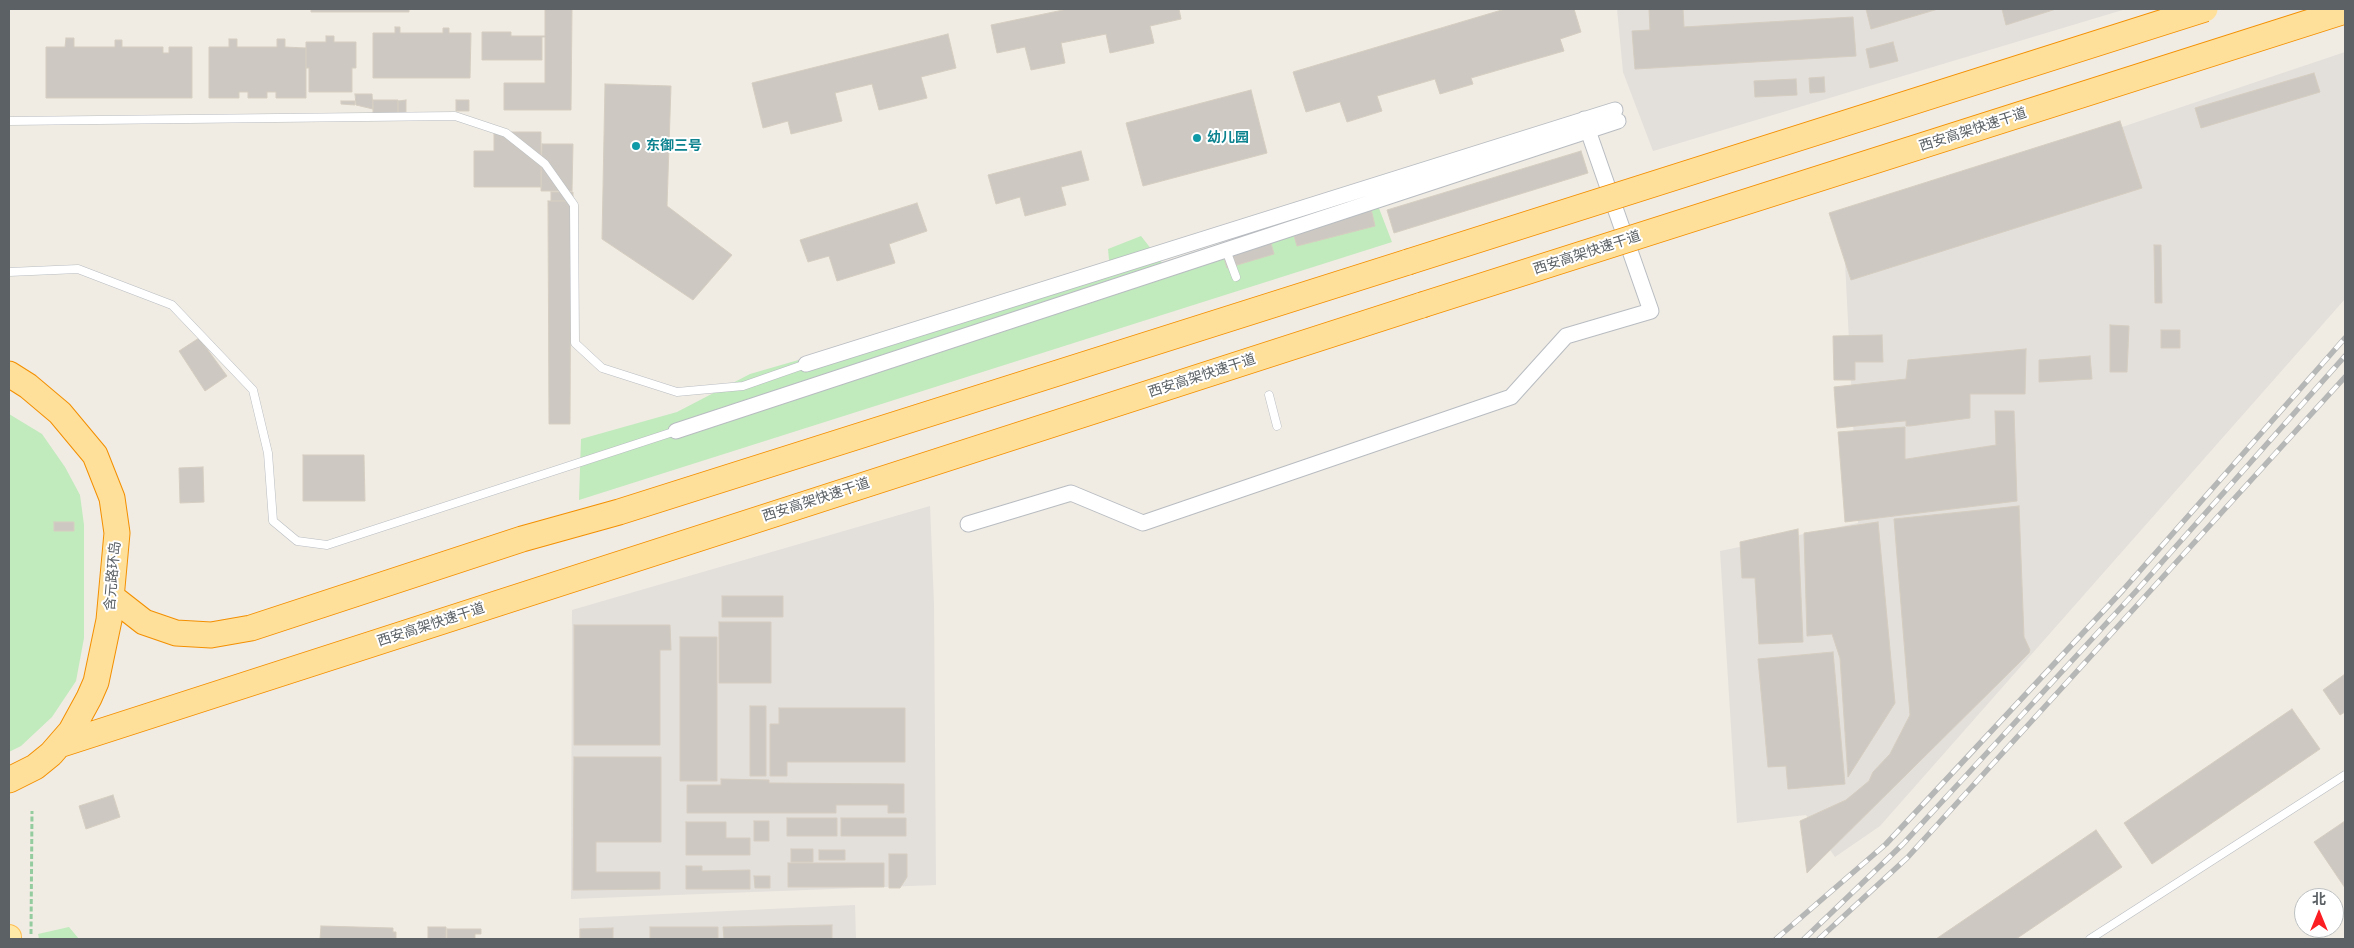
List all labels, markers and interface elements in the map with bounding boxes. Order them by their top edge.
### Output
street label: 西安高架快速干道 [1917,105,2029,155]
place label: 幼儿园 [1207,130,1249,146]
marker: 幼儿园 [1191,132,1203,144]
place label: 东御三号 [646,138,702,154]
marker: 东御三号 [630,140,642,152]
street label: 西安高架快速干道 [1531,228,1643,278]
street label: 西安高架快速干道 [1146,351,1258,401]
street label: 西安高架快速干道 [760,475,872,525]
street label: 含元路环岛 [102,540,124,612]
street label: 西安高架快速干道 [375,600,487,650]
north arrow [2294,888,2344,938]
text: 北 [2312,889,2326,908]

